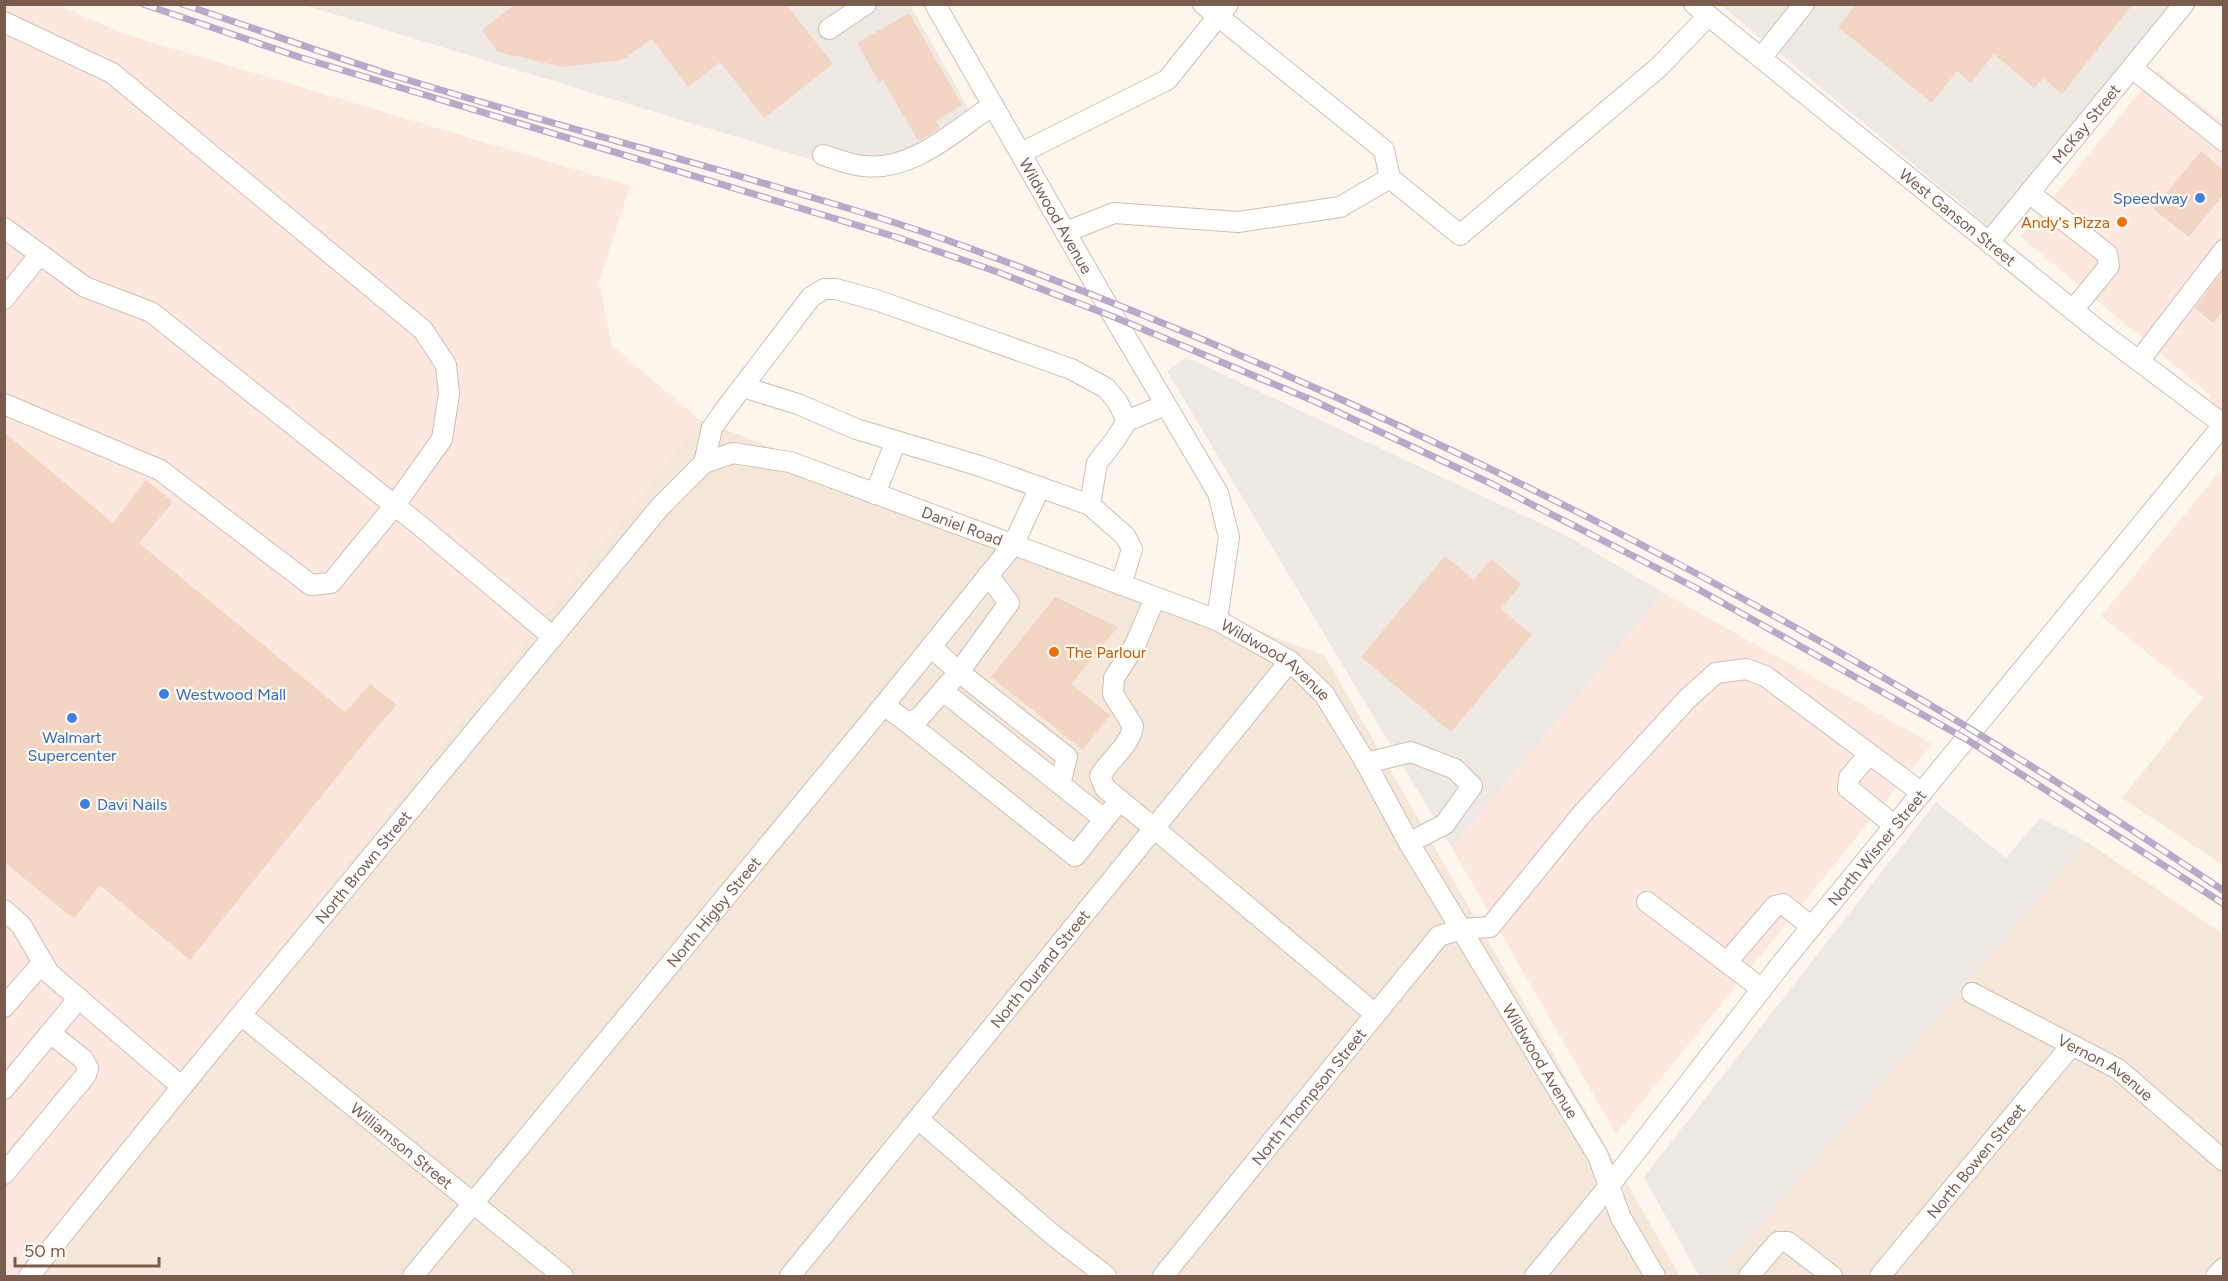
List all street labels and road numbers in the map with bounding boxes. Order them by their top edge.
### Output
street label: McKay Street [2048,80,2124,167]
street label: Wildwood Avenue [1016,154,1097,277]
street label: West Ganson Street [1895,164,2020,270]
street label: Daniel Road [919,502,1005,549]
street label: Wildwood Avenue [1218,615,1335,704]
street label: North Wisner Street [1823,786,1930,910]
street label: North Brown Street [311,807,415,927]
street label: North Higby Street [662,853,764,971]
street label: North Durand Street [986,906,1093,1032]
street label: Wildwood Avenue [1499,1000,1583,1122]
street label: North Thompson Street [1247,1024,1370,1169]
street label: Vernon Avenue [2055,1030,2157,1105]
street label: Williamson Street [347,1098,457,1192]
street label: North Bowen Street [1923,1099,2029,1222]

